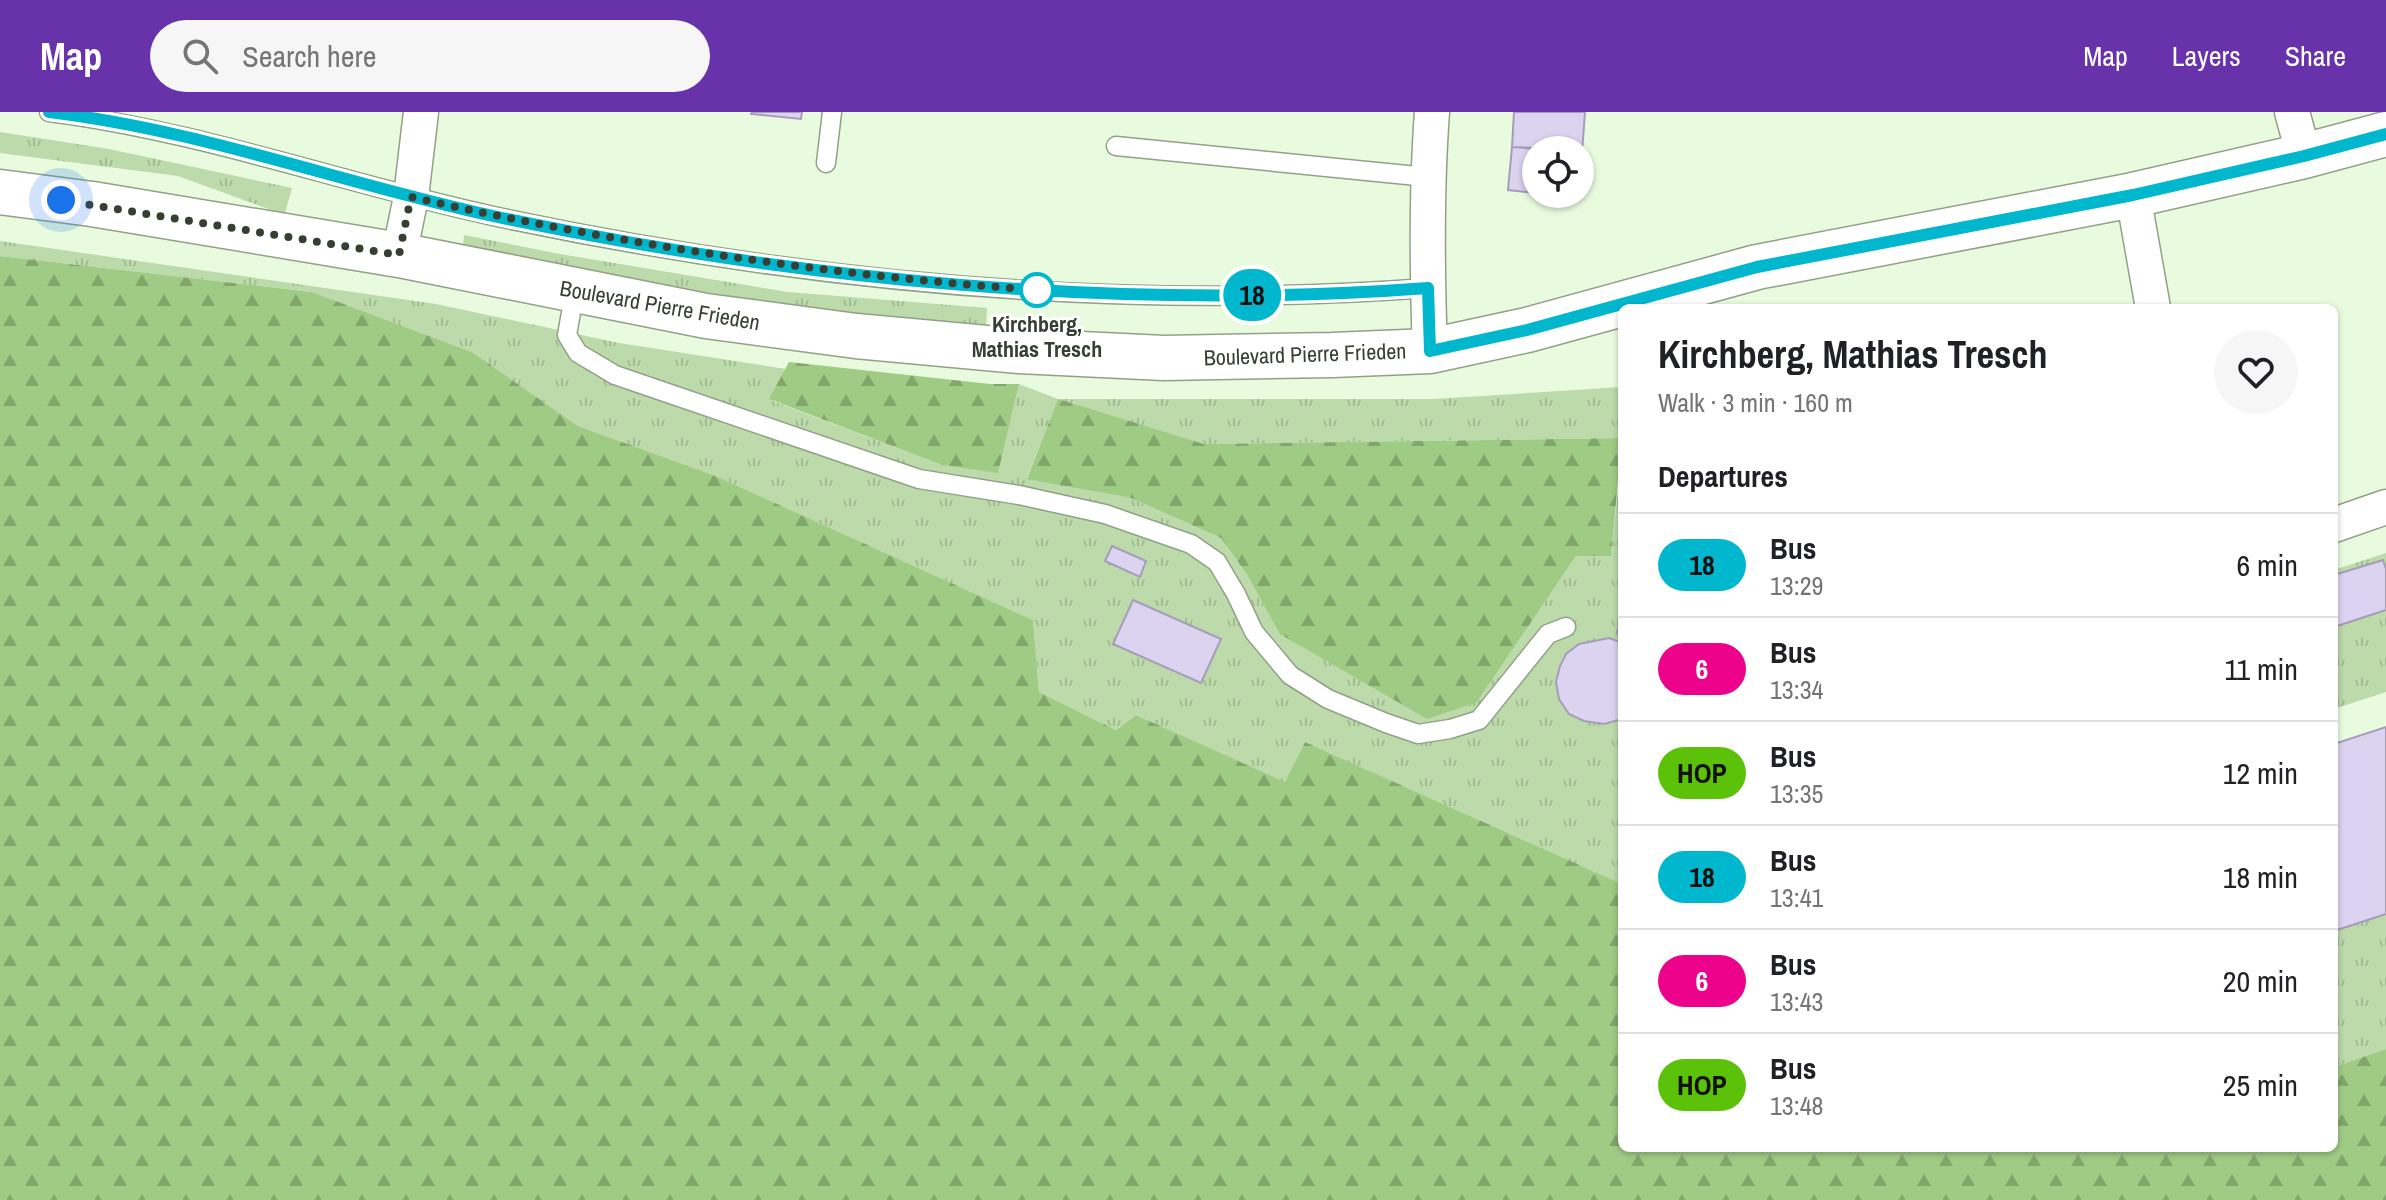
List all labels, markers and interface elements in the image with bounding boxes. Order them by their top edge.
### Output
search box [150,20,710,92]
text: Map [40,31,102,82]
icon: search [178,34,222,78]
text: Search here [242,36,376,76]
text: Map [2083,37,2128,75]
text: Layers [2172,37,2241,75]
text: Share [2285,37,2346,75]
map controls [1522,136,1594,208]
button: locate [1522,136,1594,208]
your location [41,180,81,220]
line badge: 18 [1216,269,1288,321]
street label: Boulevard Pierre Frieden [558,273,762,337]
marker: Kirchberg, Mathias Tresch [1020,273,1054,307]
text: 18 [1239,276,1265,314]
place label: Kirchberg, Mathias Tresch [972,309,1102,364]
text: Kirchberg, Mathias Tresch [1658,329,2048,380]
button: heart [2214,330,2298,414]
street label: Boulevard Pierre Frieden [1203,335,1407,373]
text: Walk · 3 min · 160 m [1658,385,1853,420]
text: Departures [1658,456,1788,496]
text: Bus [1770,528,1816,568]
text: 6 min [2236,545,2298,585]
text: 18 [1689,546,1715,584]
text: 13:29 [1770,568,1823,603]
text: Bus [1770,632,1816,672]
text: 11 min [2225,649,2298,689]
text: 6 [1696,650,1708,688]
text: 13:34 [1770,672,1823,707]
text: Bus [1770,736,1816,776]
text: 12 min [2223,753,2298,793]
text: HOP [1677,754,1727,792]
text: 13:35 [1770,776,1823,811]
text: Bus [1770,840,1816,880]
text: 18 min [2223,857,2298,897]
text: 18 [1689,858,1715,896]
text: 13:41 [1770,880,1823,915]
text: Bus [1770,944,1816,984]
text: 20 min [2223,961,2298,1001]
text: 6 [1696,962,1708,1000]
text: 13:43 [1770,984,1823,1019]
text: Bus [1770,1048,1816,1088]
text: 25 min [2223,1065,2298,1105]
text: HOP [1677,1066,1727,1104]
text: 13:48 [1770,1088,1823,1123]

